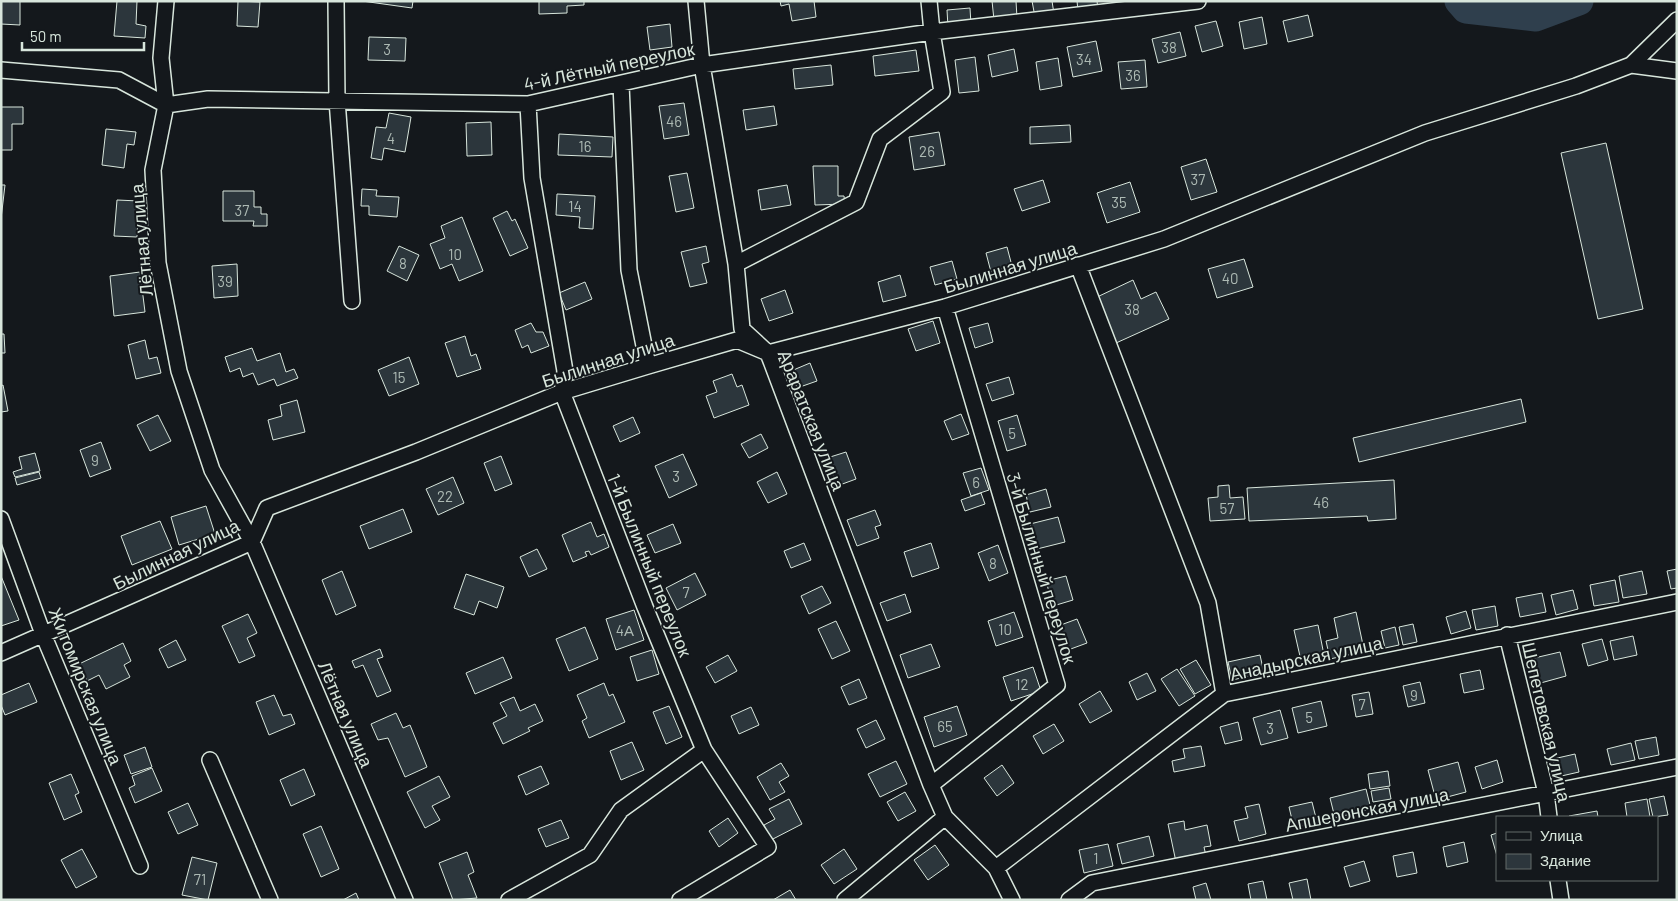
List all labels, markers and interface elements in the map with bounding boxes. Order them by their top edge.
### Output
scale bar [22,20,145,52]
text: 50 m [30,27,62,45]
street label: 4-й Лётный переулок [522,37,697,95]
house number: 38 [1161,38,1177,56]
house number: 3 [383,40,391,58]
house number: 34 [1076,50,1092,68]
house number: 36 [1125,66,1141,84]
house number: 46 [666,112,682,130]
house number: 4 [387,129,395,147]
house number: 16 [579,137,591,155]
house number: 26 [919,142,935,160]
house number: 37 [1191,170,1205,188]
street label: Лётная улица [125,182,157,297]
house number: 35 [1111,193,1127,211]
house number: 14 [568,197,582,215]
house number: 37 [235,201,249,219]
street label: Былинная улица [941,236,1080,298]
house number: 10 [448,245,462,263]
house number: 8 [399,254,407,272]
house number: 40 [1222,269,1238,287]
house number: 39 [217,272,233,290]
house number: 38 [1124,300,1140,318]
street label: Былинная улица [539,328,678,392]
street label: Араратская улица [774,346,851,494]
house number: 15 [393,368,405,386]
house number: 5 [1008,424,1016,442]
house number: 9 [91,451,99,469]
house number: 3 [672,467,680,485]
street label: 1-й Былинный переулок [603,470,697,660]
street label: 3-й Былинный переулок [1002,470,1082,666]
house number: 6 [972,473,980,491]
house number: 22 [437,487,453,505]
house number: 46 [1313,493,1329,511]
house number: 57 [1220,499,1234,517]
street label: Былинная улица [109,513,244,594]
house number: 8 [989,554,997,572]
house number: 7 [682,583,690,601]
street label: Житомирская улица [44,604,128,769]
house number: 10 [998,620,1012,638]
house number: 4А [616,621,634,639]
street label: Анадырская улица [1228,631,1385,685]
street label: Шепетовская улица [1518,640,1576,805]
street label: Лётная улица [314,658,379,771]
house number: 12 [1015,675,1029,693]
house number: 9 [1410,686,1418,704]
house number: 7 [1358,695,1366,713]
house number: 5 [1305,708,1313,726]
house number: 65 [937,717,953,735]
house number: 3 [1266,719,1274,737]
street label: Апшеронская улица [1283,782,1452,836]
legend [1496,816,1658,881]
text: Улица [1540,826,1583,844]
house number: 1 [1093,849,1099,867]
text: Здание [1540,851,1591,869]
house number: 71 [194,870,206,888]

